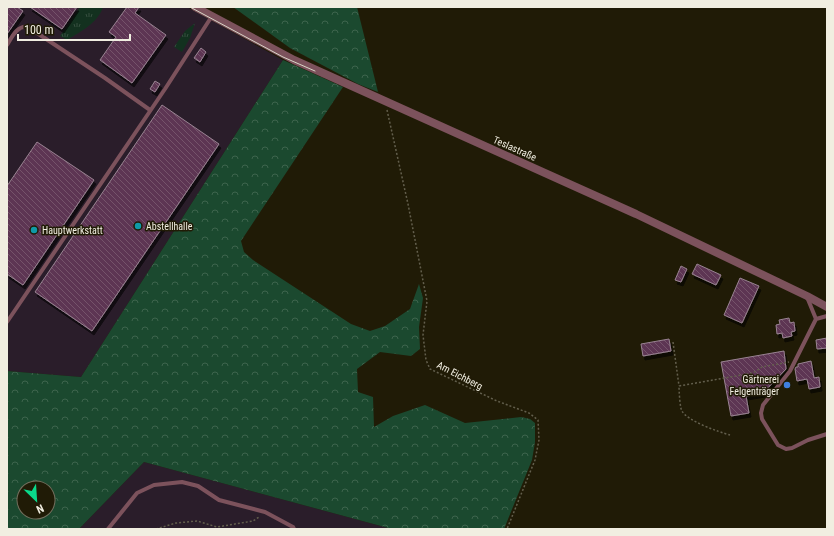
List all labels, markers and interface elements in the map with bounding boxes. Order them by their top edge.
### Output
scale bar [18,16,130,42]
text: 100 m [24,23,54,37]
street label: Teslastraße [491,134,538,163]
marker: Abstellhalle [133,221,143,231]
place label: Abstellhalle [146,221,193,232]
marker: Hauptwerkstatt [29,225,39,235]
place label: Hauptwerkstatt [42,225,103,236]
street label: Am Eichberg [435,359,485,392]
place label: Gärtnerei Felgenträger [730,374,779,397]
marker: Gärtnerei Felgenträger [782,380,792,390]
north arrow [16,480,56,520]
text: N [34,501,46,516]

